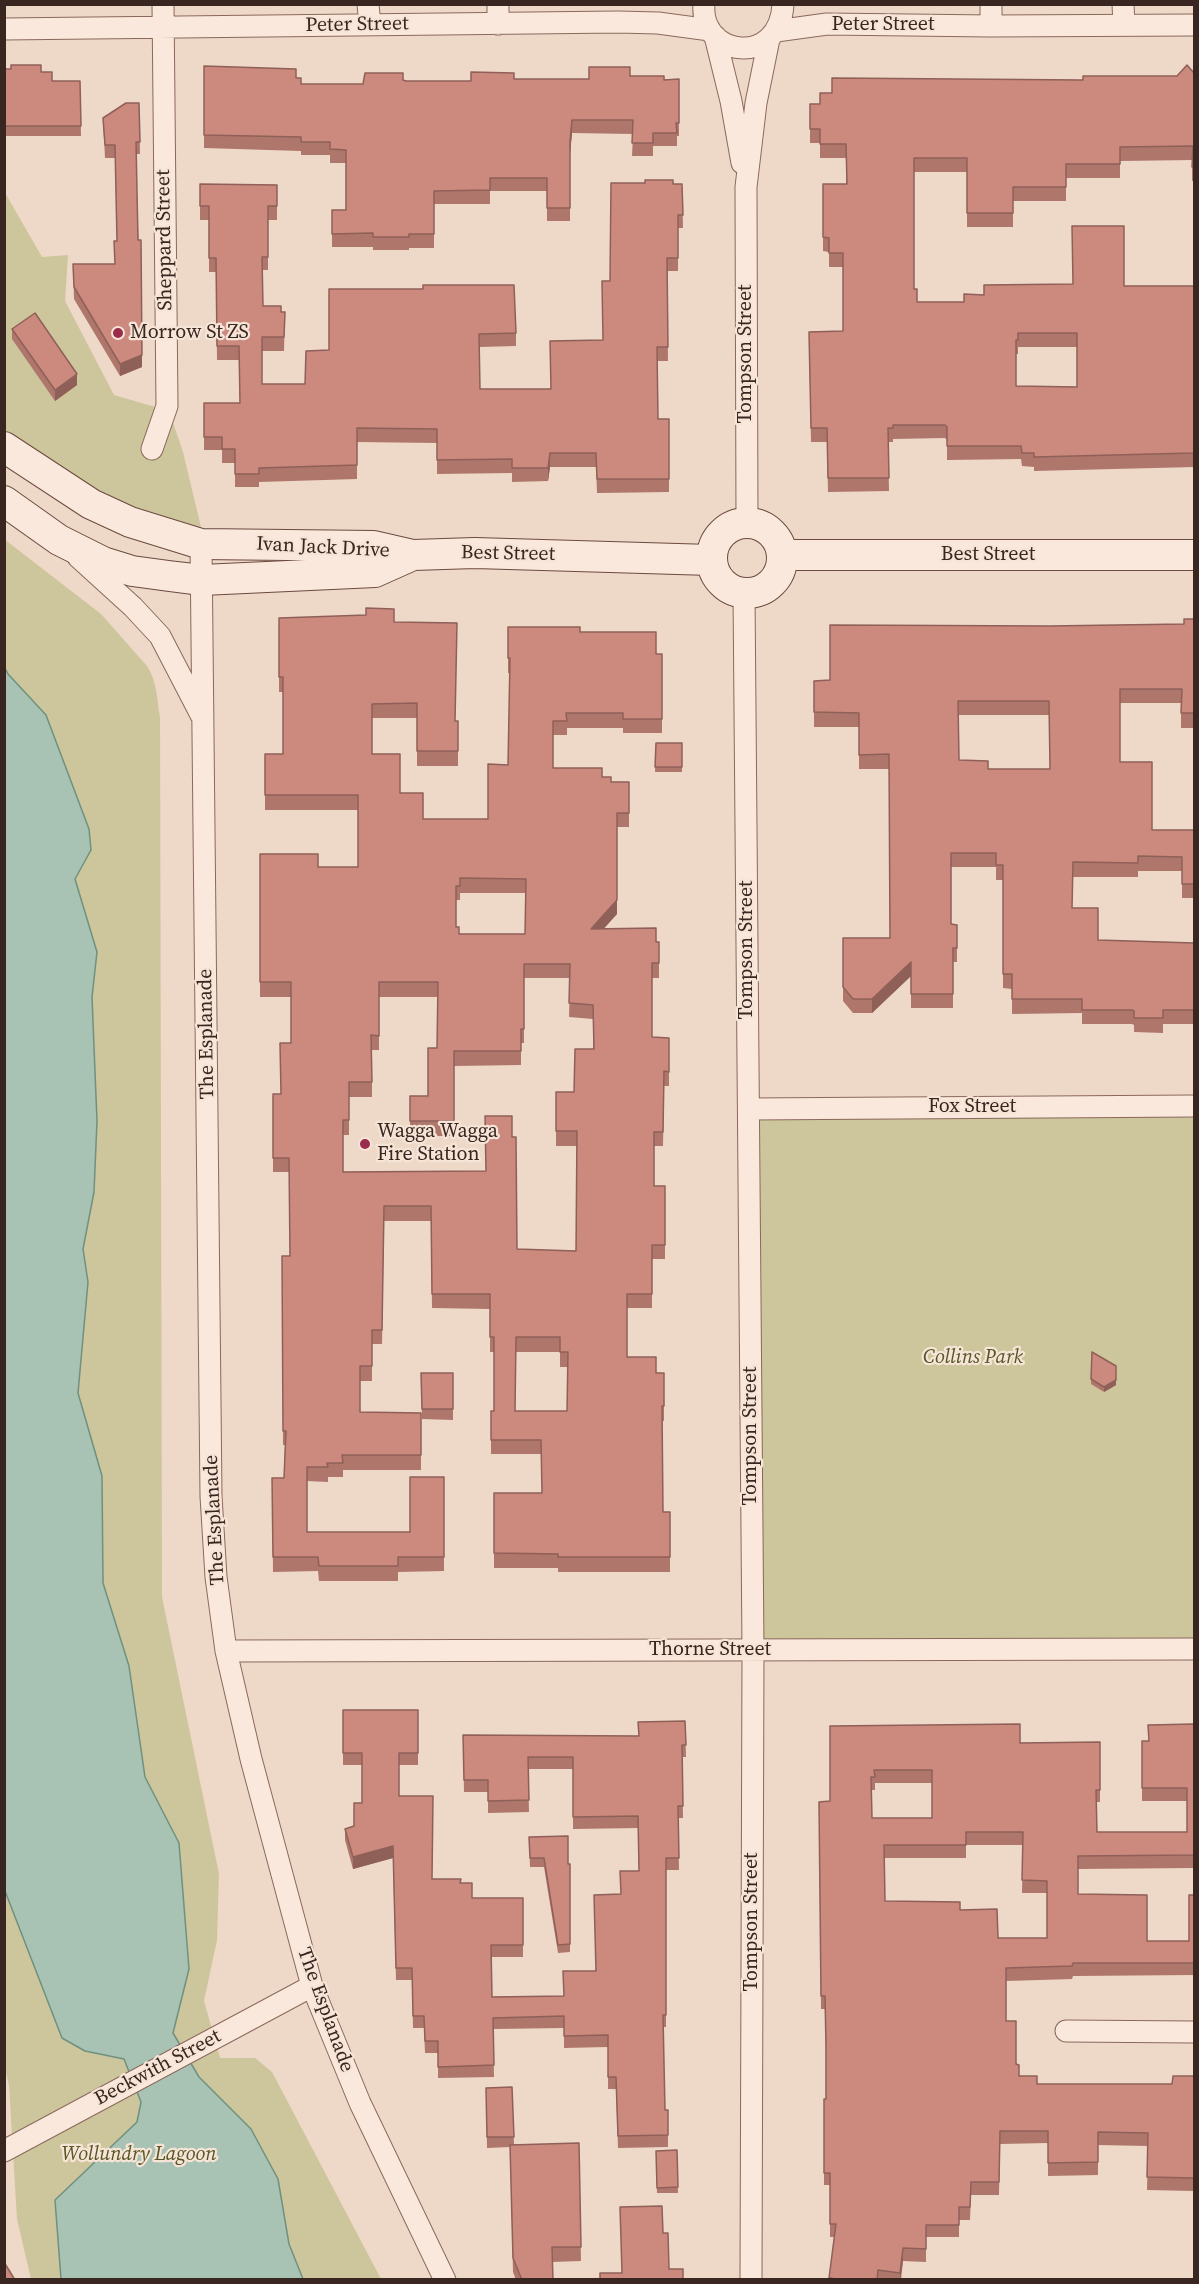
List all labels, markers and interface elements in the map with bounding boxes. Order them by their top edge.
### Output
street label: Peter Street [305,12,409,38]
street label: Peter Street [831,13,935,37]
street label: Sheppard Street [152,169,178,311]
street label: Tompson Street [734,284,758,424]
place label: Morrow St ZS [130,321,249,345]
marker: Morrow St ZS [111,326,125,340]
street label: Ivan Jack Drive [256,533,390,563]
street label: Best Street [461,541,555,567]
street label: Best Street [941,543,1035,567]
street label: Tompson Street [735,880,759,1020]
street label: The Esplanade [194,968,220,1100]
street label: Fox Street [928,1095,1016,1119]
place label: Wagga Wagga Fire Station [377,1120,498,1167]
marker: Wagga Wagga Fire Station [358,1137,372,1151]
park label: Collins Park [923,1346,1023,1370]
street label: Tompson Street [739,1366,763,1506]
street label: The Esplanade [200,1454,230,1586]
street label: Thorne Street [649,1638,771,1662]
street label: Tompson Street [740,1852,764,1992]
street label: The Esplanade [291,1945,359,2075]
street label: Beckwith Street [91,2025,225,2111]
park label: Wollundry Lagoon [62,2143,216,2167]

